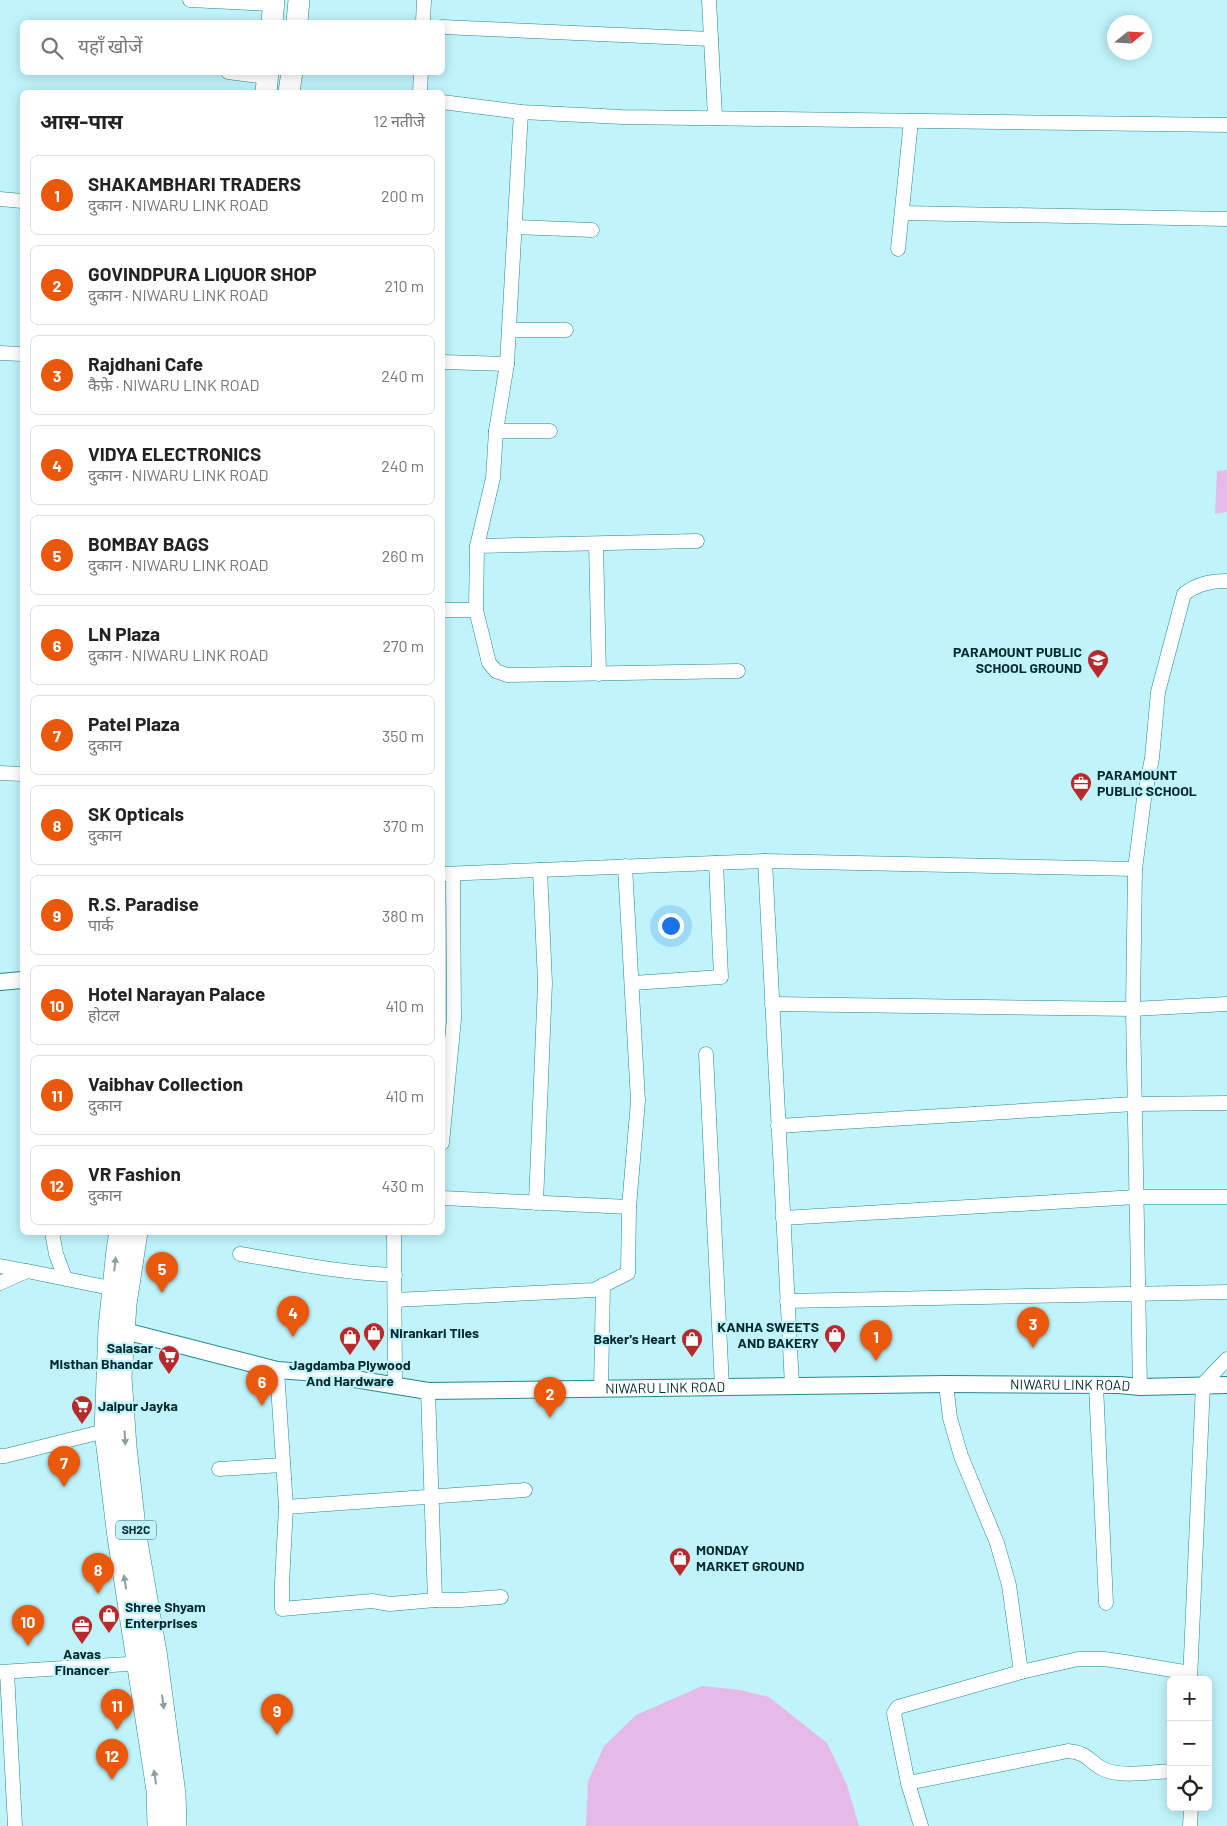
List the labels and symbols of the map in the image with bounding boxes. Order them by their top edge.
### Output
north arrow [1107,15,1152,60]
place label: PARAMOUNT PUBLIC SCHOOL GROUND [953,643,1082,676]
school or university icon: PARAMOUNT PUBLIC SCHOOL GROUND [1086,648,1110,679]
place label: PARAMOUNT PUBLIC SCHOOL [1097,766,1197,799]
office icon: PARAMOUNT PUBLIC SCHOOL [1069,771,1093,802]
your location [658,913,684,939]
pin: 5 [146,1252,178,1293]
one-way arrow [111,1256,119,1272]
pin: 4 [277,1296,309,1337]
pin: 3 [1017,1307,1049,1348]
place label: KANHA SWEETS AND BAKERY [717,1318,819,1351]
pin: 1 [860,1320,892,1361]
shop icon: Nirankari Tiles [362,1321,386,1352]
shop icon: KANHA SWEETS AND BAKERY [823,1323,847,1354]
place label: Nirankari Tiles [390,1324,479,1341]
shop icon: Jagdamba Plywood And Hardware [338,1325,362,1356]
shop icon: Baker's Heart [680,1327,704,1358]
place label: Baker's Heart [594,1330,676,1347]
place label: Salasar Misthan Bhandar [50,1339,154,1372]
supermarket icon: Salasar Misthan Bhandar [157,1344,181,1375]
place label: Jagdamba Plywood And Hardware [289,1356,411,1389]
pin: 6 [246,1365,278,1406]
street label: NIWARU LINK ROAD [1010,1375,1131,1394]
pin: 2 [534,1377,566,1418]
street label: NIWARU LINK ROAD [605,1378,725,1397]
supermarket icon: Jaipur Jayka [70,1394,94,1425]
place label: Jaipur Jayka [98,1397,178,1414]
one-way arrow [122,1430,130,1446]
pin: 7 [48,1446,80,1487]
road number: SH2C [116,1520,156,1540]
place label: MONDAY MARKET GROUND [696,1541,805,1574]
shop icon: MONDAY MARKET GROUND [668,1546,692,1577]
pin: 8 [82,1553,114,1594]
one-way arrow [121,1574,129,1590]
place label: Shree Shyam Enterprises [125,1598,206,1631]
shop icon: Shree Shyam Enterprises [97,1603,121,1634]
pin: 10 [12,1605,44,1646]
office icon: Aavas Financer [70,1614,94,1645]
place label: Aavas Financer [55,1645,110,1678]
pin: 11 [101,1689,133,1730]
pin: 9 [261,1694,293,1735]
one-way arrow [159,1695,167,1711]
pin: 12 [96,1739,128,1780]
one-way arrow [151,1769,159,1785]

